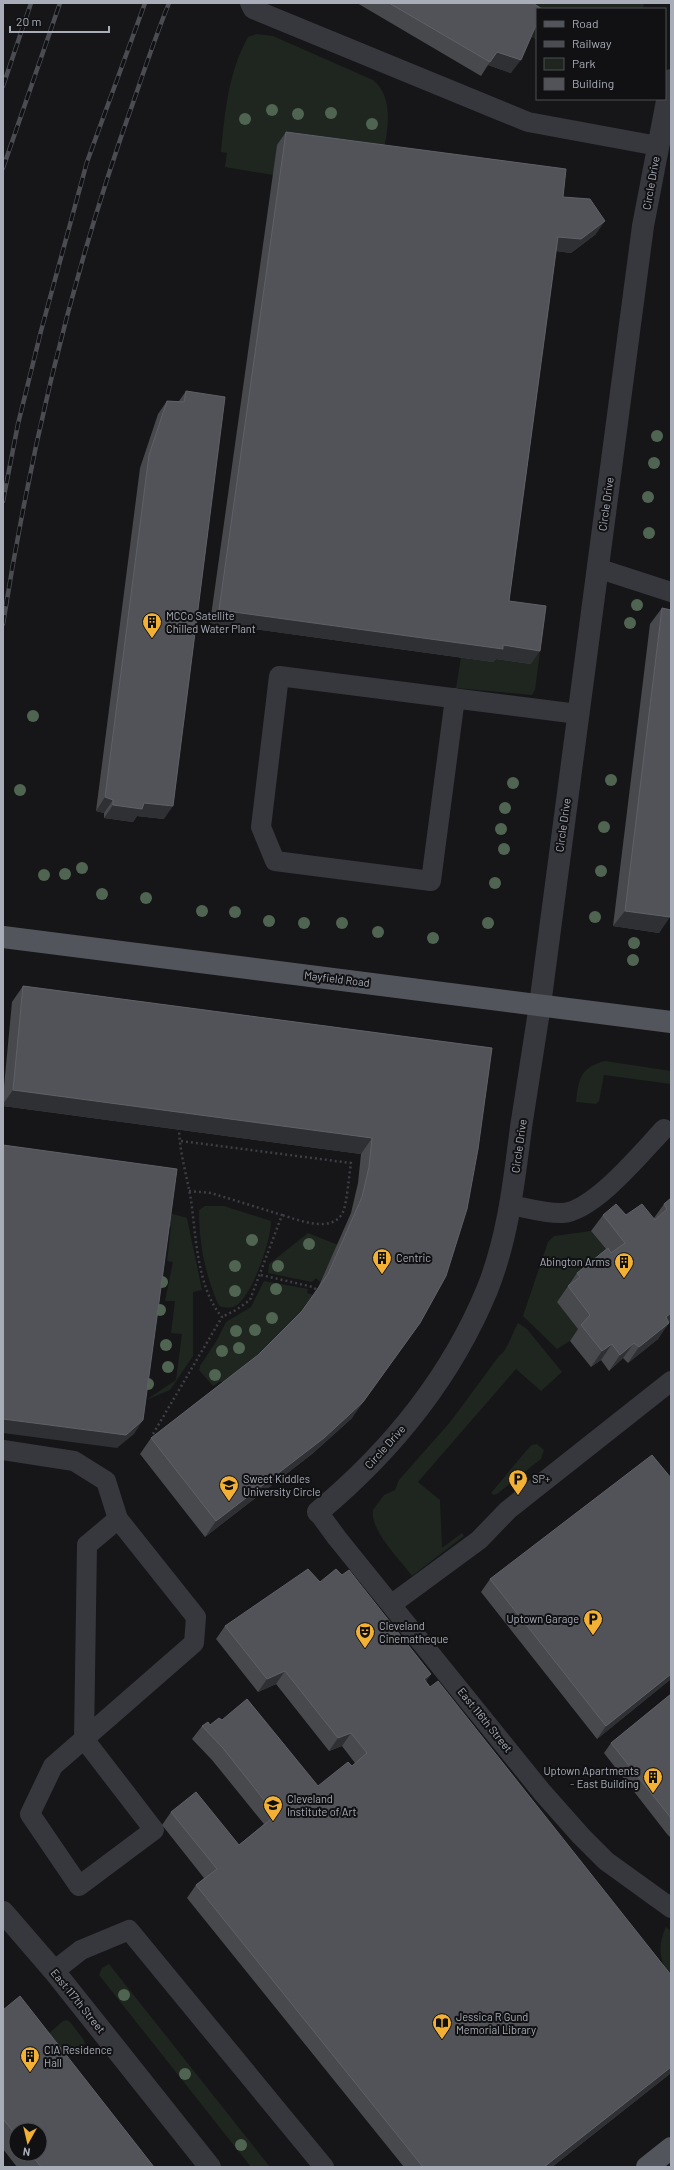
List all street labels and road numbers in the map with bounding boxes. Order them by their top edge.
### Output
street label: Circle Drive [639,155,662,211]
street label: Circle Drive [595,476,616,532]
street label: Circle Drive [552,797,573,853]
street label: Mayfield Road [303,968,371,989]
street label: Circle Drive [508,1118,529,1174]
street label: Circle Drive [362,1422,408,1471]
street label: East 116th Street [455,1685,515,1755]
street label: East 117th Street [49,1966,108,2035]

